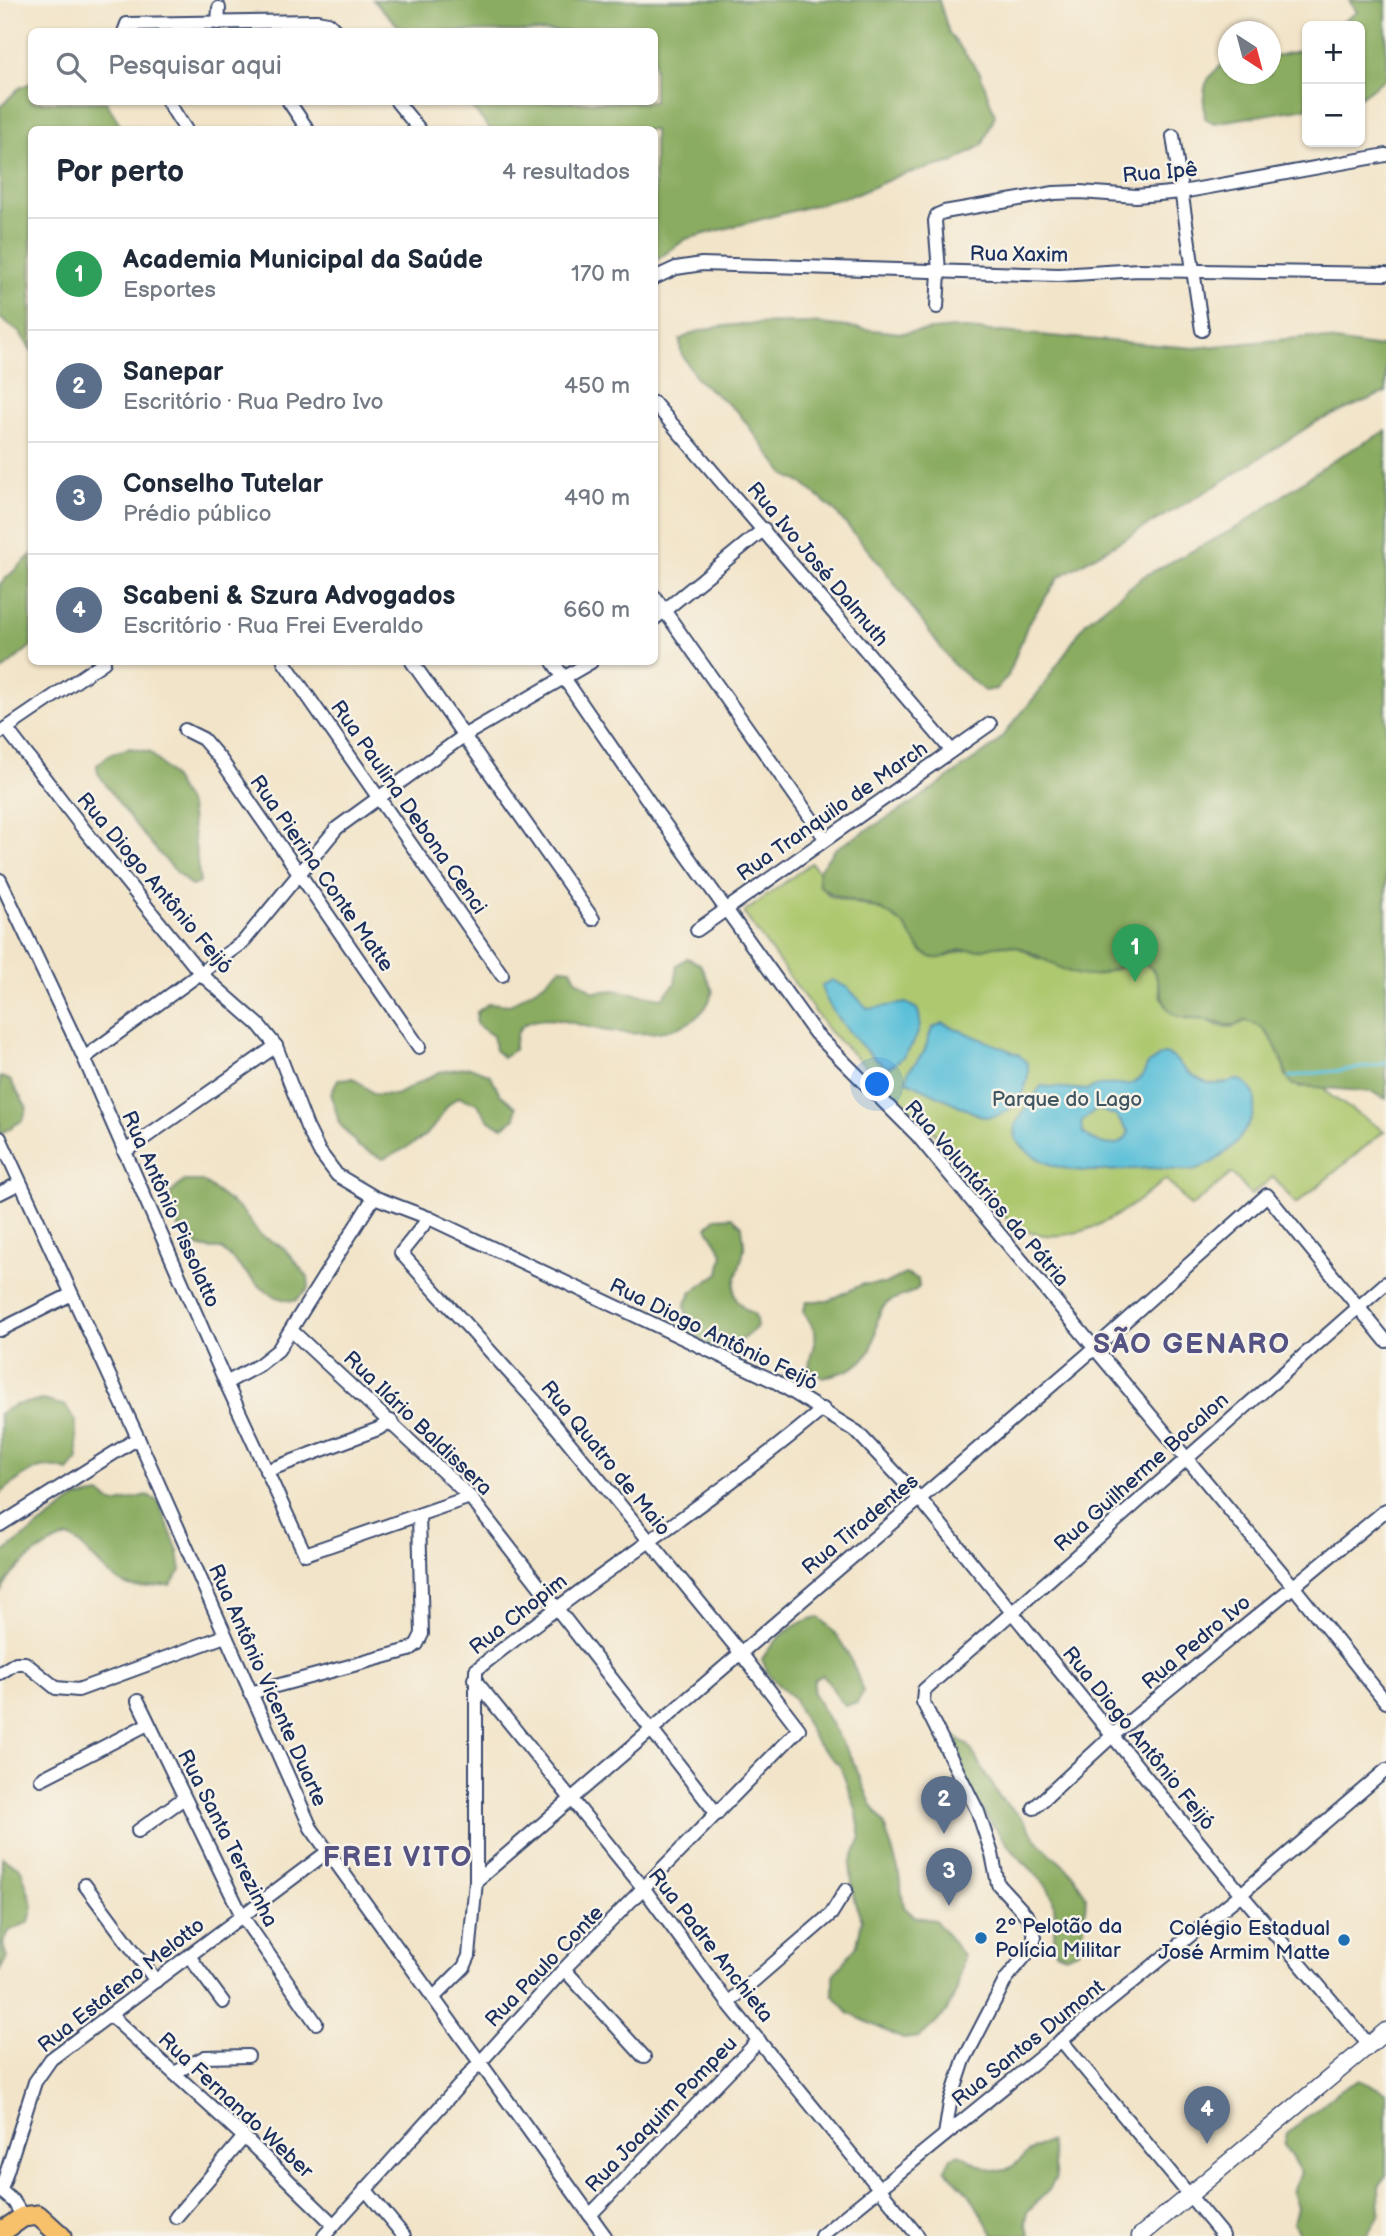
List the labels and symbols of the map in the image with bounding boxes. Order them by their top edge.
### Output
north arrow [1218,21,1281,84]
street label: Rua Ipê [1121,157,1199,188]
street label: Rua Xaxim [969,241,1069,268]
street label: Rua Ivo José Dalmuth [742,477,894,652]
street label: Rua Paulina Debona Cenci [325,696,492,919]
street label: Rua Tranquilo de March [732,736,932,887]
street label: Rua Pierina Conte Matte [244,770,399,976]
street label: Rua Diogo Antônio Feijó [71,788,238,979]
pin: 1 [1112,924,1158,982]
your location [860,1067,894,1101]
park label: Parque do Lago [992,1087,1142,1112]
street label: Rua Voluntários da Pátria [899,1095,1074,1291]
street label: Rua Antônio Pissolatto [116,1107,225,1311]
street label: Rua Diogo Antônio Feijó [605,1273,822,1396]
district label: SÃO GENARO [1093,1326,1291,1361]
street label: Rua Ilário Baldissera [338,1346,497,1501]
street label: Rua Quatro de Maio [535,1376,676,1541]
street label: Rua Guilherme Bocalon [1049,1387,1234,1557]
street label: Rua Tiradentes [797,1468,924,1580]
street label: Rua Antônio Vicente Duarte [203,1560,332,1810]
street label: Rua Chopim [464,1568,572,1660]
street label: Rua Pedro Ivo [1137,1590,1256,1695]
street label: Rua Diogo Antônio Feijó [1057,1641,1220,1835]
street label: Rua Santa Terezinha [172,1745,283,1931]
pin: 2 [921,1776,967,1834]
district label: FREI VITO [323,1841,473,1874]
pin: 3 [926,1848,972,1906]
street label: Rua Padre Anchieta [643,1863,778,2027]
street label: Rua Paulo Conte [480,1900,609,2032]
street label: Rua Estafeno Melotto [33,1912,210,2058]
place label: 2º Pelotão da Polícia Militar [995,1914,1122,1963]
place label: Colégio Estadual José Armim Matte [1158,1916,1330,1965]
marker: 2º Pelotão da Polícia Militar [973,1930,989,1946]
marker: Colégio Estadual José Armim Matte [1336,1932,1352,1948]
street label: Rua Santos Dumont [947,1974,1110,2112]
street label: Rua Fernando Weber [153,2027,319,2184]
street label: Rua Joaquim Pompeu [580,2031,742,2198]
pin: 4 [1184,2086,1230,2144]

